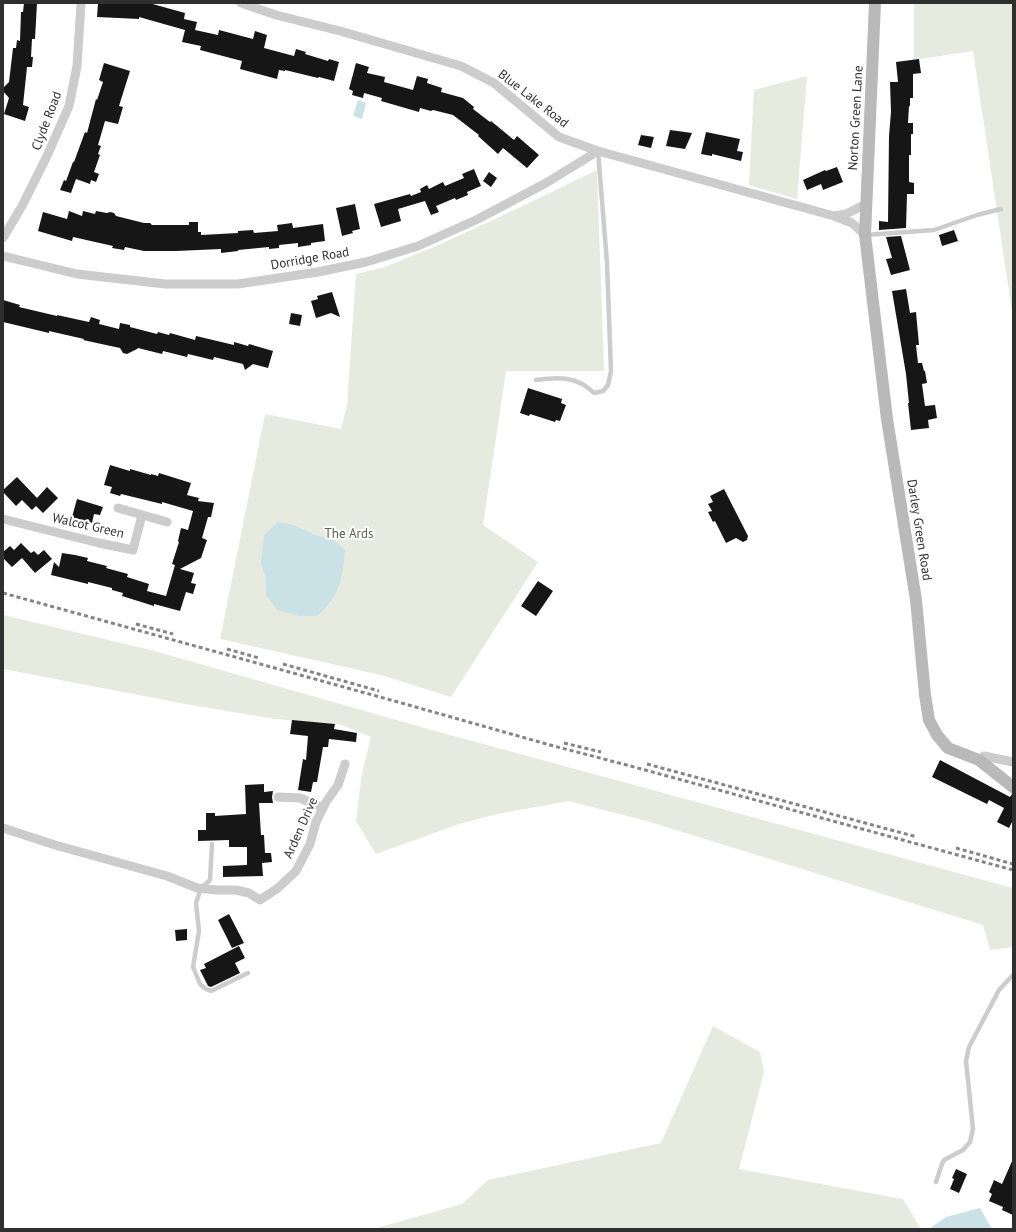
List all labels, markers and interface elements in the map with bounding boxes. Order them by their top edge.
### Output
street label: Norton Green Lane [845,65,867,171]
street label: Blue Lake Road [495,67,571,131]
street label: Clyde Road [29,89,65,153]
street label: Dorridge Road [270,244,350,274]
street label: Darley Green Road [903,478,935,582]
street label: Walcot Green [50,510,126,542]
park label: The Ards [325,526,373,542]
street label: Arden Drive [281,795,321,861]

